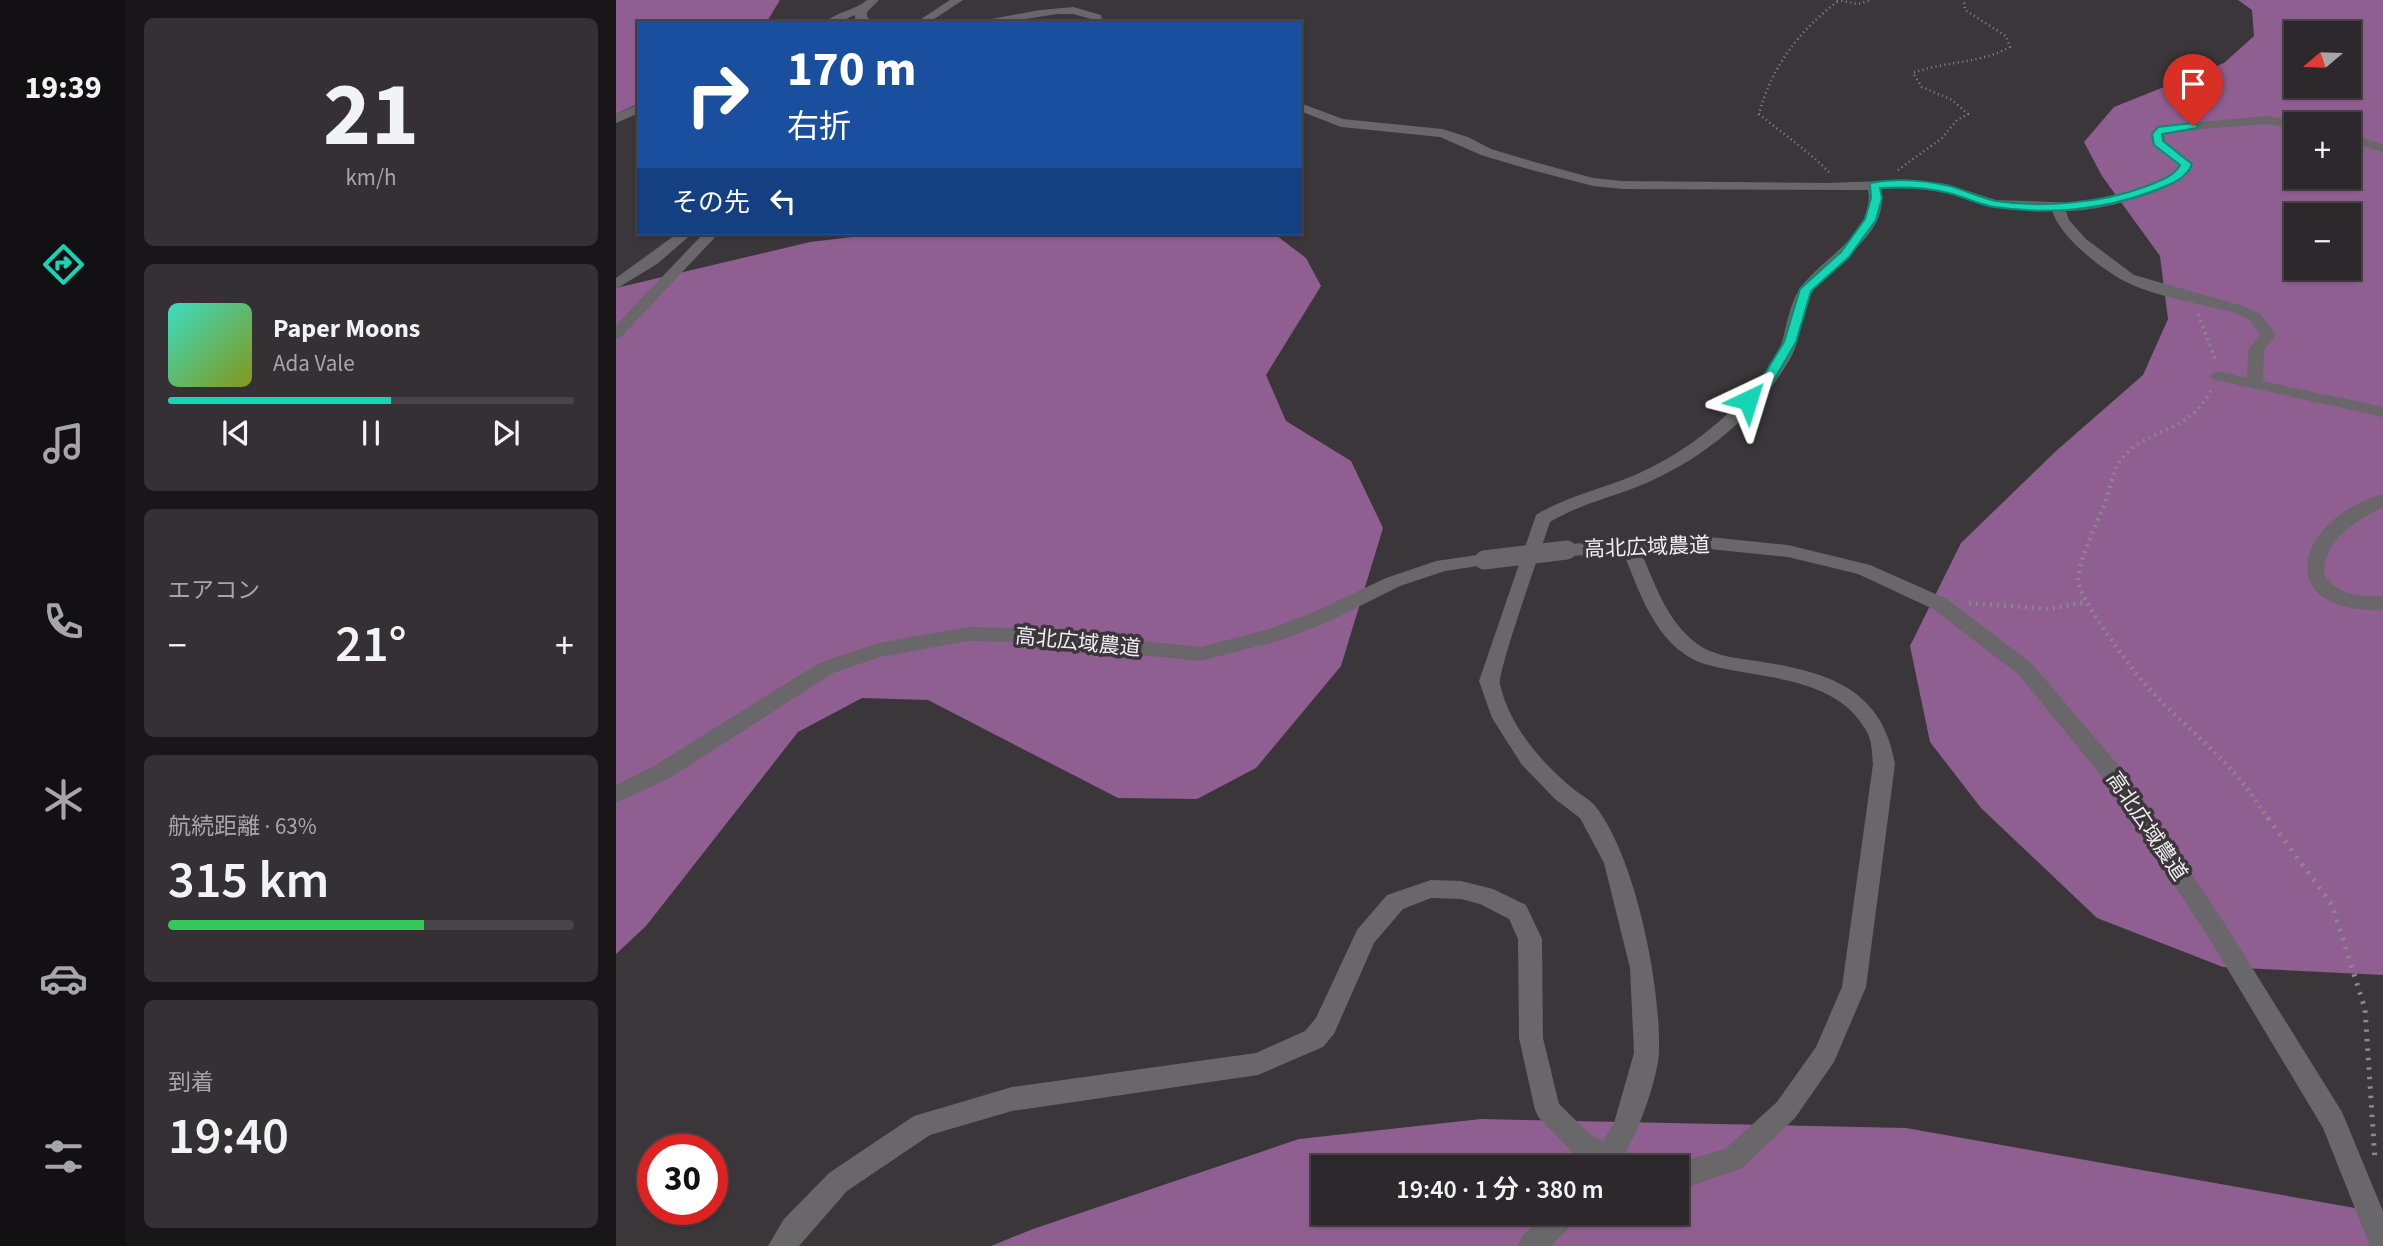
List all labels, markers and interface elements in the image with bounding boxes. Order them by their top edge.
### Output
north arrow [2284,21,2361,98]
map controls [2284,21,2361,280]
text: 170 m [787,35,916,105]
icon: right [672,49,763,140]
text: 21 [323,51,419,180]
pin [2163,54,2223,126]
text: 19:39 [24,65,102,111]
icon: arrive [2174,65,2212,103]
text: 右折 [787,104,851,150]
button: + [2284,112,2361,189]
text: km/h [345,161,397,194]
icon: left [764,182,802,220]
text: その先 [672,184,750,221]
button: − [2284,203,2361,280]
icon: directions [39,240,88,289]
text: Paper Moons [273,310,420,347]
text: Ada Vale [273,347,355,380]
position arrow [1711,363,1785,437]
icon: previous [217,414,255,452]
icon: pause [352,414,390,452]
icon: next [487,414,525,452]
icon: music [39,419,88,468]
street label: 高北広域農道 [1584,530,1710,564]
text: エアコン [168,574,260,607]
icon: phone [39,597,88,646]
text: 21° [335,608,407,682]
text: − [168,619,187,673]
text: + [555,619,574,673]
street label: 高北広域農道 [1014,620,1142,664]
street label: 高北広域農道 [2099,765,2195,887]
icon: climate [39,775,88,824]
text: 航続距離 · 63% [168,810,317,843]
text: 315 km [168,844,329,918]
icon: car [39,954,88,1003]
text: 到着 [168,1066,214,1099]
text: 19:40 [168,1100,289,1174]
icon: filters [39,1132,88,1181]
speed limit sign: 30 [637,1134,728,1225]
text: 19:40 · 1 分 · 380 m [1396,1171,1604,1208]

